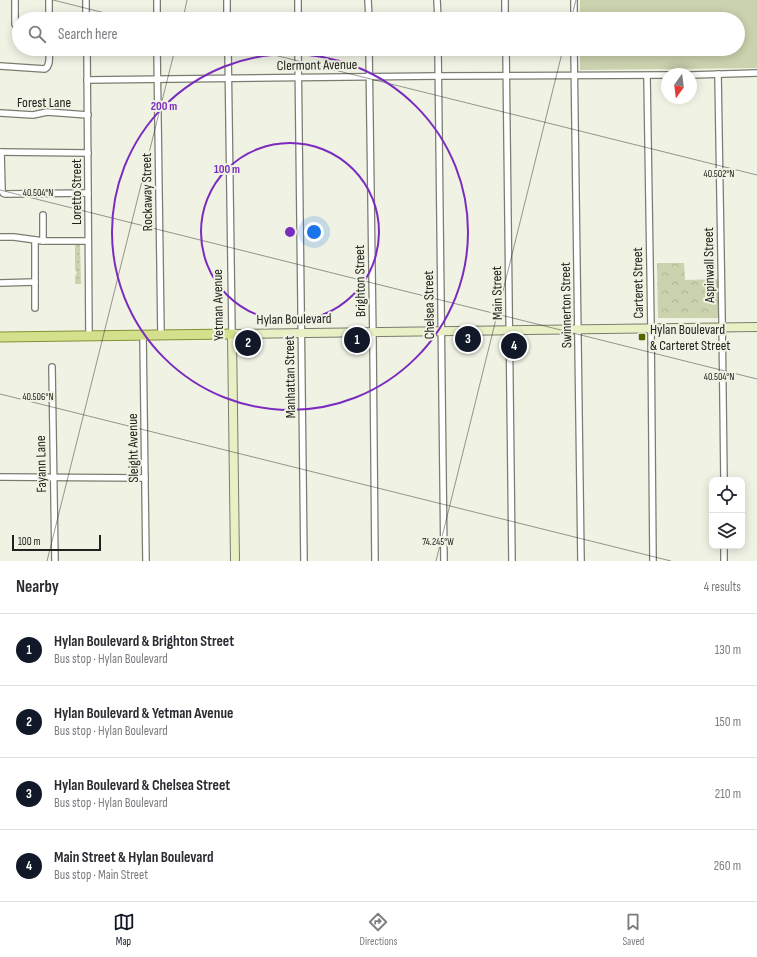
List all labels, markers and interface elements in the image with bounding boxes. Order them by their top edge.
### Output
search box [12,12,745,56]
icon: search [26,23,48,45]
text: Search here [58,25,118,44]
street label: Clermont Avenue [277,56,357,74]
north arrow [661,68,697,104]
street label: Forest Lane [17,94,71,111]
text: 200 m [151,99,177,114]
street label: Rockaway Street [138,153,156,231]
street label: Loretto Street [68,159,85,225]
text: 100 m [214,162,240,177]
text: 40.502°N [704,168,734,180]
text: 40.504°N [23,187,53,199]
your location [304,222,324,242]
centre of rings [283,225,297,239]
street label: Aspinwall Street [700,227,718,304]
street label: Brighton Street [351,245,369,317]
street label: Carteret Street [629,247,647,319]
street label: Swinnerton Street [557,262,575,348]
street label: Main Street [488,266,506,320]
street label: Yetman Avenue [209,269,227,341]
street label: Chelsea Street [420,270,438,340]
street label: Hylan Boulevard [256,310,332,328]
place label: Hylan Boulevard & Carteret Street [650,321,731,354]
pin: 3 [455,324,481,354]
pin: 1 [344,325,370,355]
pin: 2 [235,328,261,358]
pin: 4 [501,331,527,361]
marker: Hylan Boulevard & Carteret Street [637,332,647,342]
street label: Manhattan Street [281,336,299,418]
text: 40.504°N [704,371,734,383]
text: 40.506°N [22,391,54,403]
street label: Sleight Avenue [124,413,142,483]
street label: Fayann Lane [32,435,50,493]
map controls [709,477,745,549]
button: locate [709,477,745,513]
button: layers [709,513,745,549]
scale bar [12,533,101,552]
text: 100 m [18,535,40,548]
text: 74.245°W [422,536,454,548]
text: Nearby [16,577,59,597]
text: 4 results [704,579,741,595]
text: Hylan Boulevard & Brighton Street [54,632,234,651]
text: 1 [26,642,32,658]
text: 130 m [715,642,741,658]
text: Bus stop · Hylan Boulevard [54,651,168,667]
text: Hylan Boulevard & Yetman Avenue [54,704,233,723]
text: 2 [26,714,32,730]
text: 150 m [715,714,741,730]
text: Bus stop · Hylan Boulevard [54,723,168,739]
text: Hylan Boulevard & Chelsea Street [54,776,230,795]
text: 3 [26,786,32,802]
text: 210 m [715,786,741,802]
text: Bus stop · Hylan Boulevard [54,795,168,811]
text: Main Street & Hylan Boulevard [54,848,214,867]
text: 4 [26,858,32,874]
text: 260 m [714,858,741,874]
text: Bus stop · Main Street [54,867,148,883]
tab: Map [113,911,135,948]
tab: Directions [360,911,397,948]
tab: Saved [622,911,644,948]

